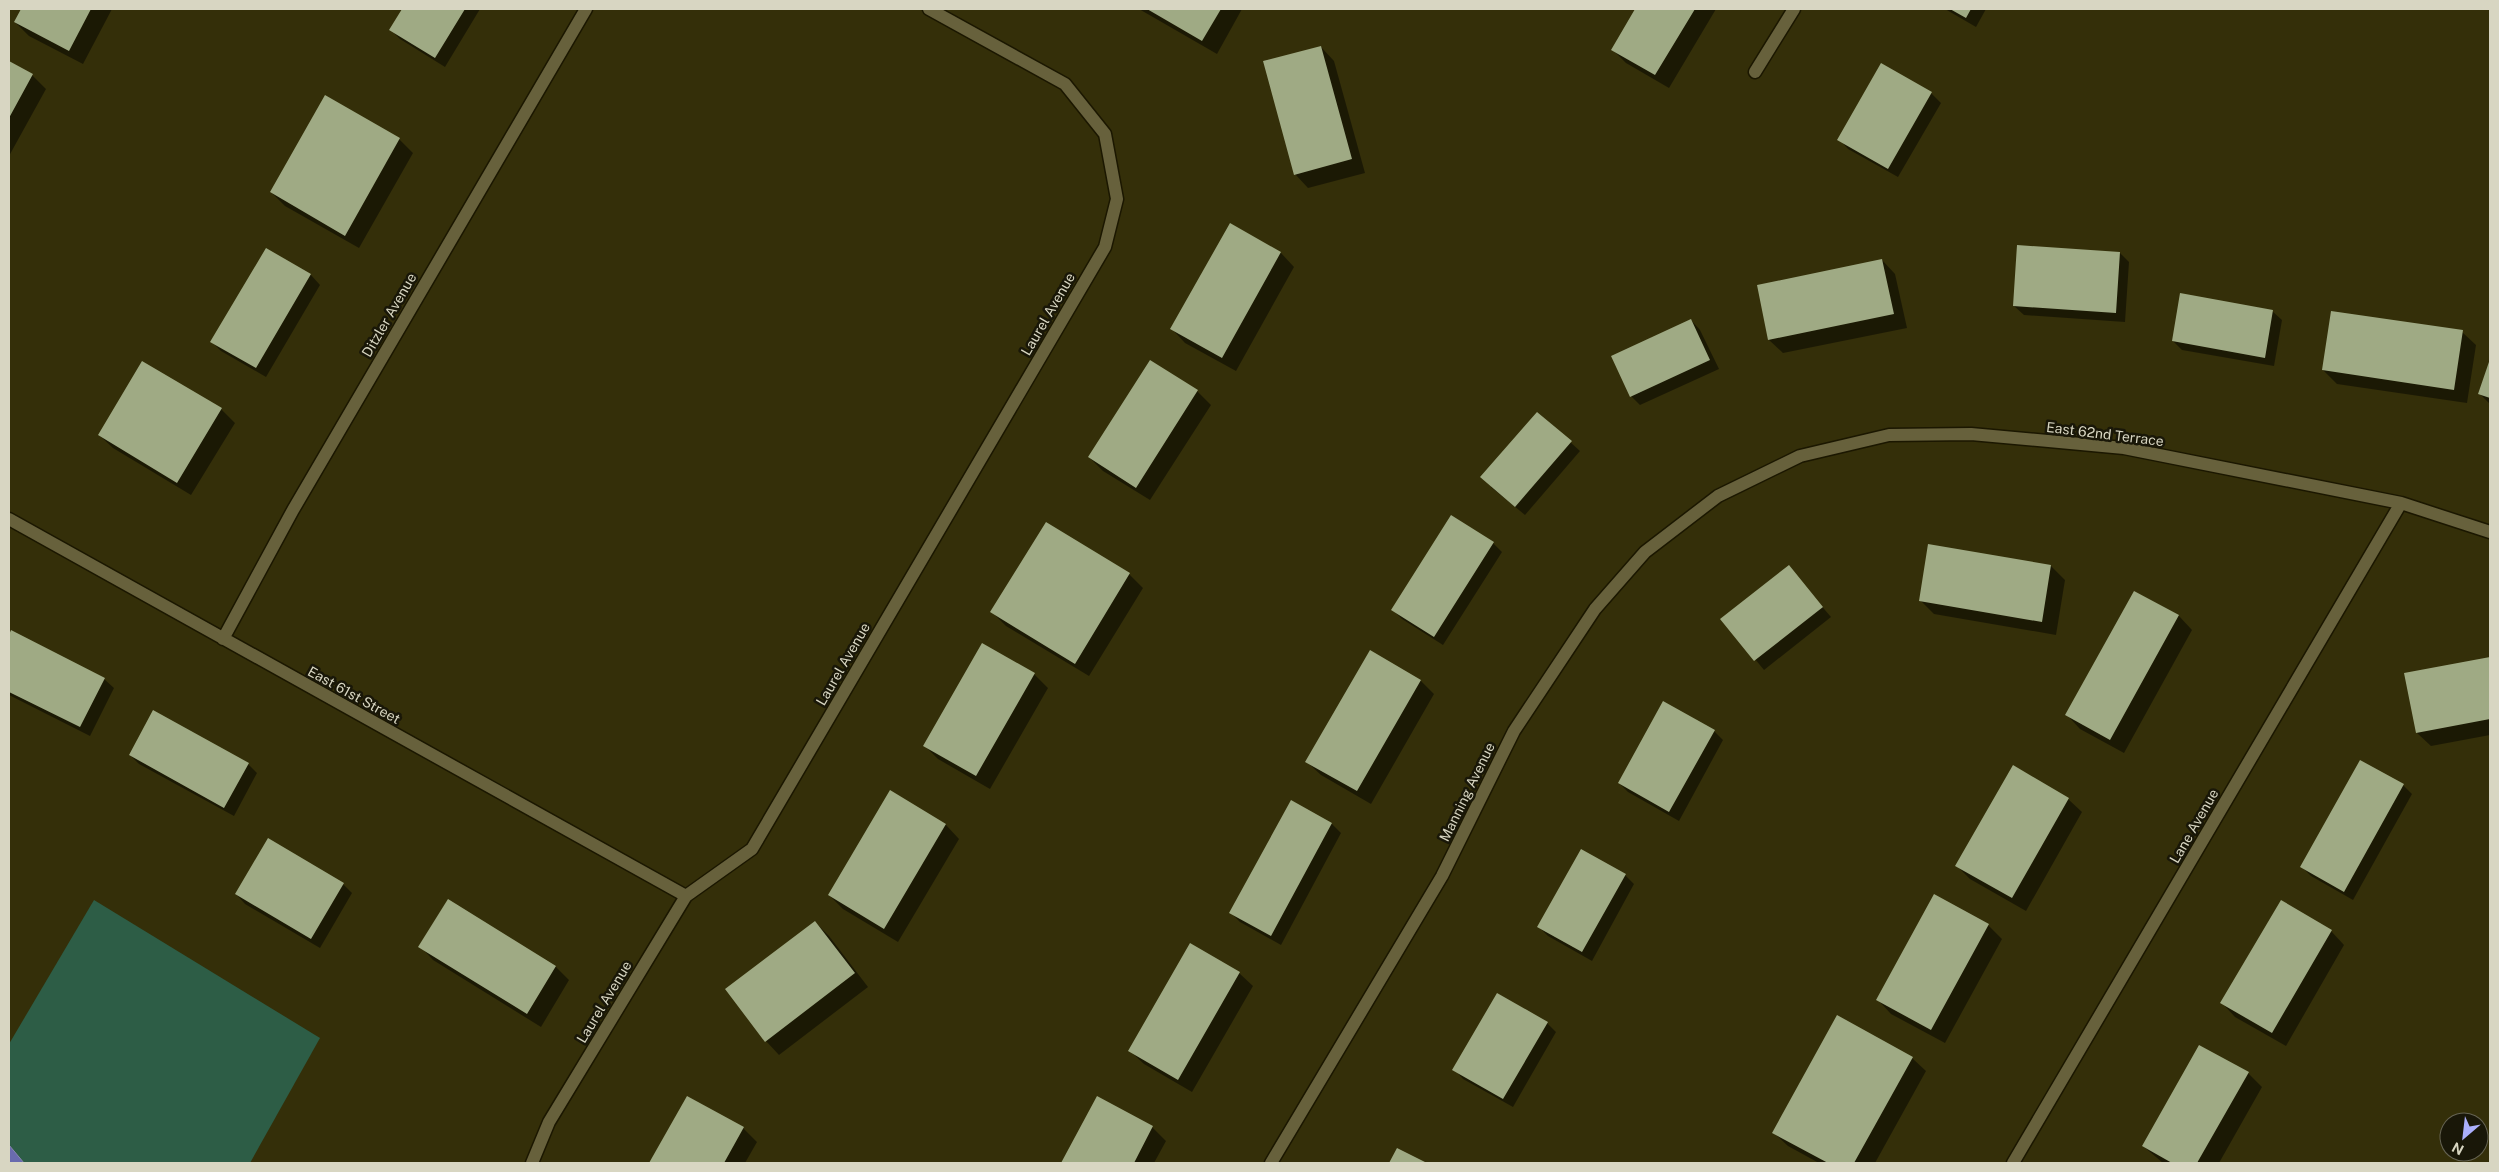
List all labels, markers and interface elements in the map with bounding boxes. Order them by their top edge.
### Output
street label: Ditzler Avenue [359,270,419,360]
street label: Laurel Avenue [1018,270,1078,358]
street label: East 62nd Terrace [2045,419,2165,449]
street label: Laurel Avenue [813,620,873,708]
street label: East 61st Street [305,663,403,727]
street label: Manning Avenue [1436,740,1498,844]
street label: Lane Avenue [2166,786,2222,866]
street label: Laurel Avenue [573,958,635,1046]
north arrow [2439,1112,2489,1162]
text: N [2449,1139,2466,1158]

